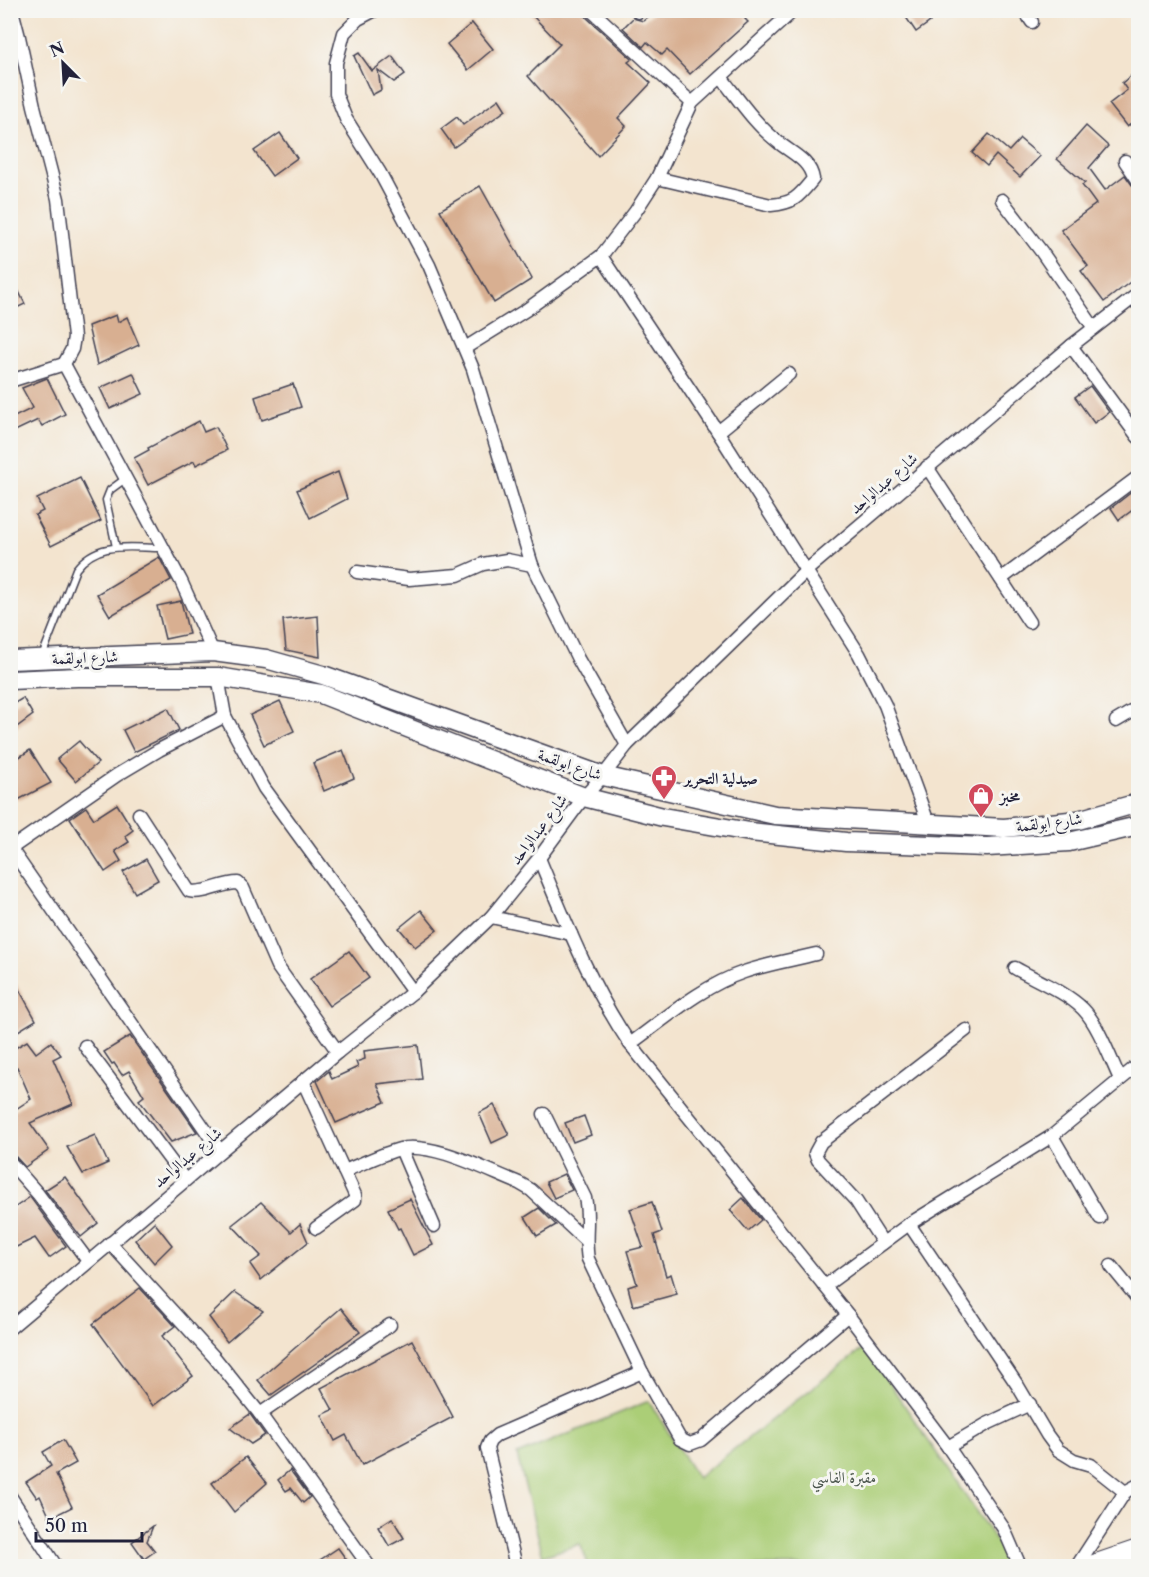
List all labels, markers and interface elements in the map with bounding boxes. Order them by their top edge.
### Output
north arrow [33,33,93,93]
text: N [46,37,67,61]
street label: شارع عبدالواحد [845,448,924,521]
street label: شارع ابولقمة [51,646,119,672]
street label: شارع ابولقمة [534,744,605,788]
pharmacy icon: صيدلية التحرير [649,763,679,801]
place label: صيدلية التحرير [682,768,758,789]
shop icon: مخبز [966,781,996,819]
place label: مخبز [998,786,1020,807]
street label: شارع عبدالواحد [505,790,574,871]
street label: شارع ابولقمة [1015,808,1084,840]
street label: شارع عبدالواحد [149,1122,228,1195]
park label: مقبرة الفاسي [812,1467,876,1493]
scale bar [36,1505,142,1543]
text: 50 m [45,1515,88,1537]

